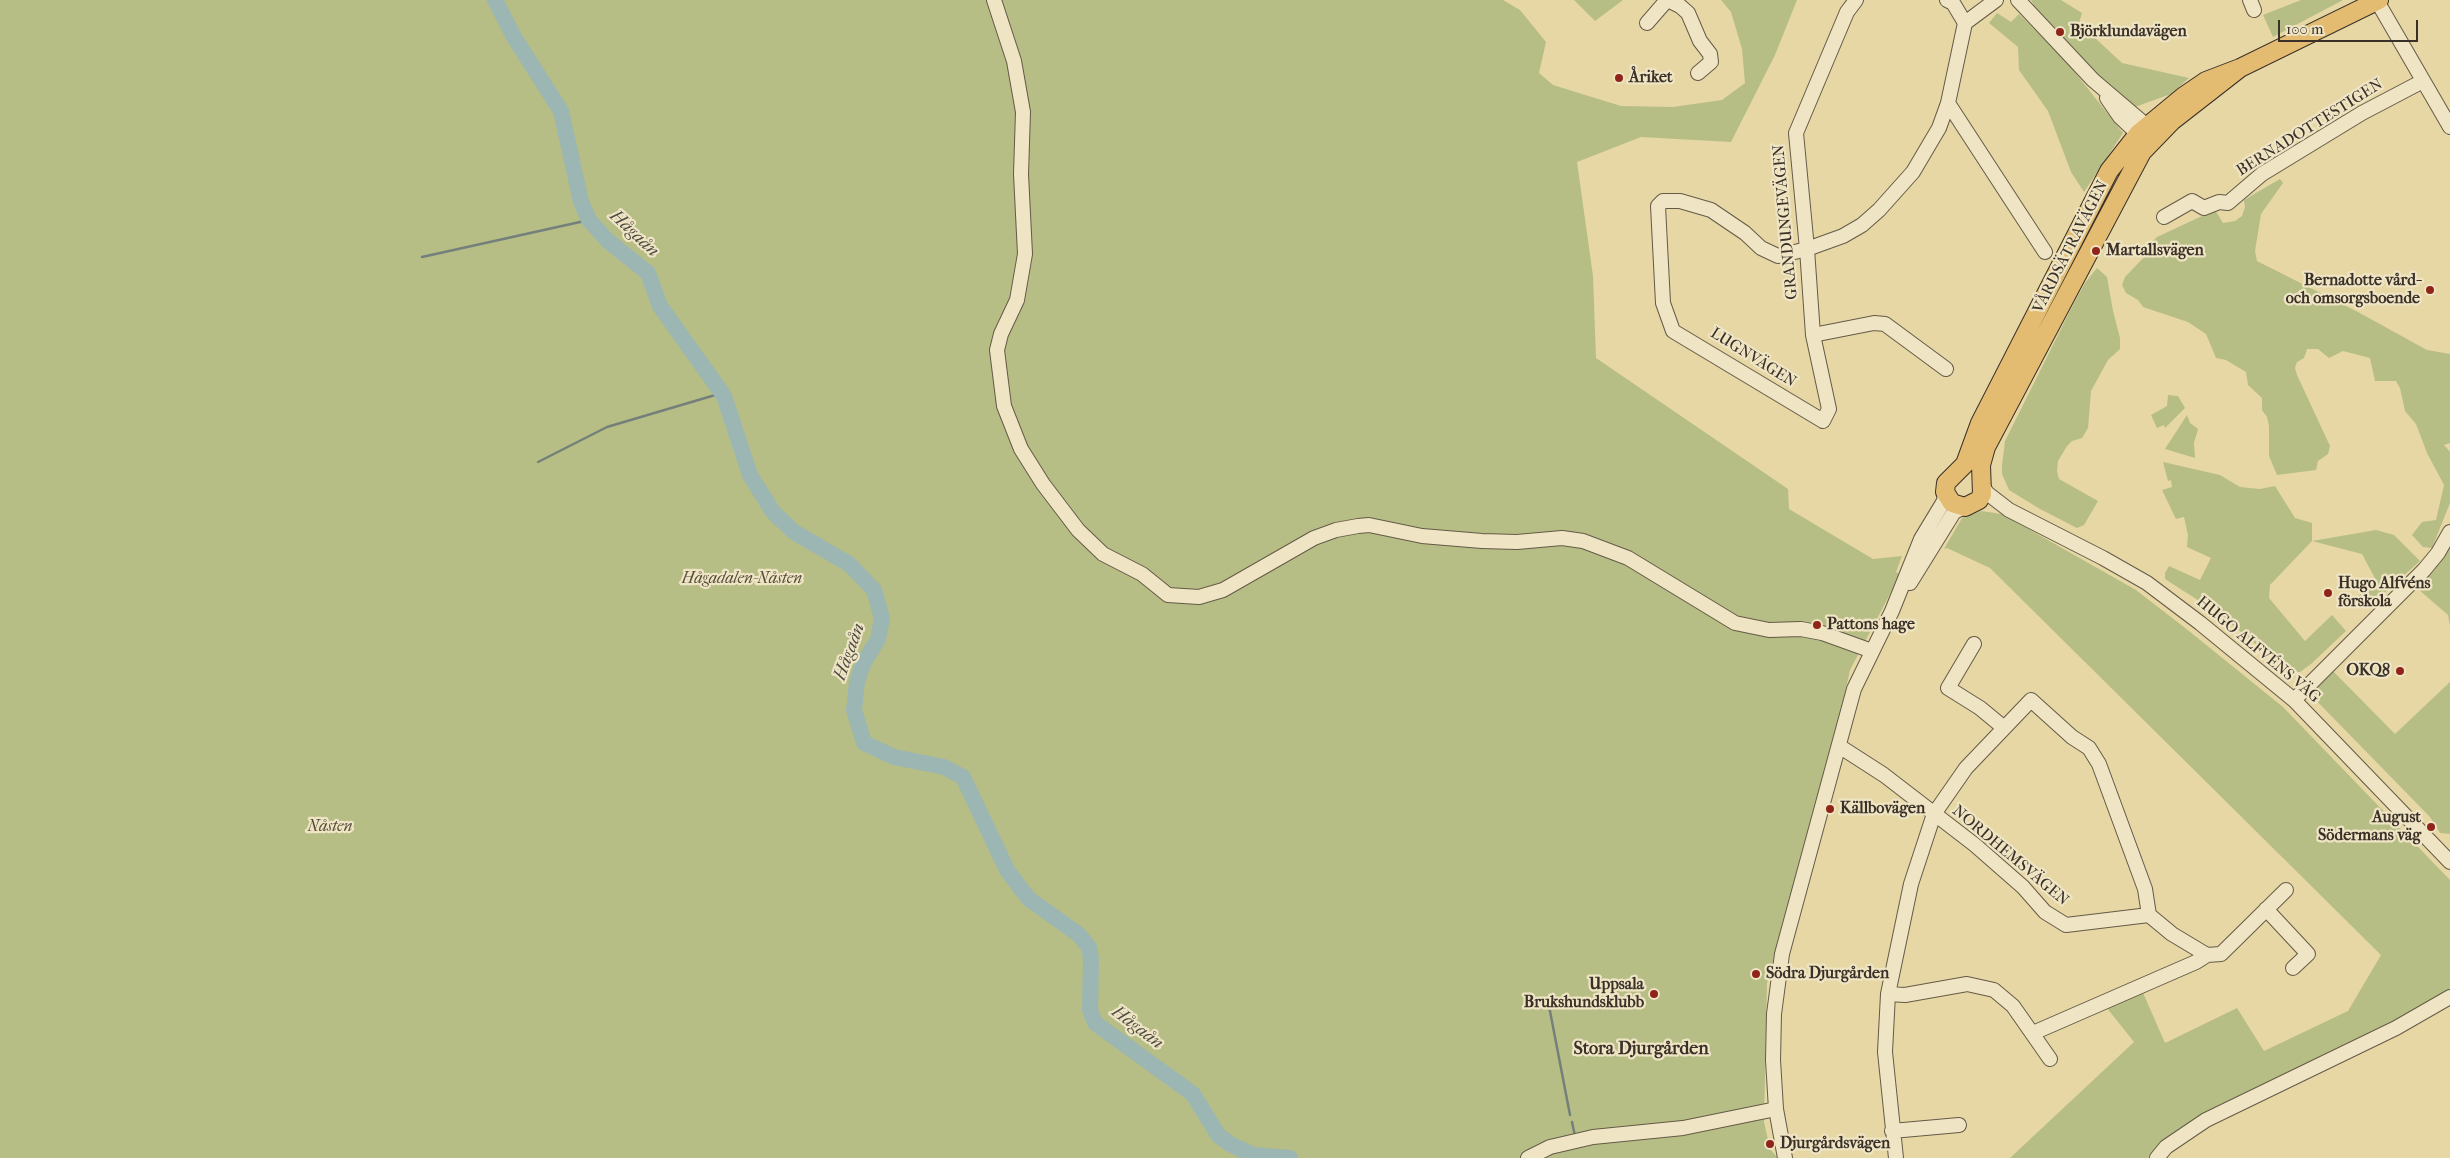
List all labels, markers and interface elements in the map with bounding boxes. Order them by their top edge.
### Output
scale bar [2280,10,2420,42]
text: 100 m [2286,20,2324,38]
place label: Björklundavägen [2070,22,2187,42]
marker: Björklundavägen [2054,26,2066,38]
place label: Åriket [1629,68,1673,88]
marker: Åriket [1613,72,1625,84]
street label: BERNADOTTESTIGEN [2233,75,2387,181]
street label: GRANDUNGEVÄGEN [1770,144,1802,300]
street label: VÅRDSÄTRAVÄGEN [2029,177,2113,317]
water label: Hågaån [605,206,663,262]
place label: Martallsvägen [2106,241,2204,261]
marker: Martallsvägen [2090,245,2102,257]
place label: Bernadotte vård- och omsorgsboende [2286,271,2420,309]
marker: Bernadotte vård- och omsorgsboende [2424,284,2436,296]
street label: LUGNVÄGEN [1706,324,1800,392]
park label: Hågadalen-Nåsten [682,569,802,589]
place label: Hugo Alfvéns förskola [2338,574,2430,612]
marker: Hugo Alfvéns förskola [2322,587,2334,599]
street label: HUGO ALFVÉNS VÄG [2192,593,2324,707]
place label: Pattons hage [1827,615,1915,635]
marker: Pattons hage [1811,619,1823,631]
water label: Hågaån [830,620,870,684]
place label: OKQ8 [2346,661,2390,681]
marker: OKQ8 [2394,665,2406,677]
place label: Källbovägen [1840,799,1925,819]
street label: NORDHEMSVÄGEN [1948,802,2072,910]
marker: Källbovägen [1824,803,1836,815]
place label: August Södermans väg [2318,808,2421,846]
park label: Nåsten [307,817,353,837]
marker: August Södermans väg [2425,821,2437,833]
place label: Södra Djurgården [1766,964,1889,984]
marker: Södra Djurgården [1750,968,1762,980]
place label: Uppsala Brukshundsklubb [1524,975,1644,1013]
marker: Uppsala Brukshundsklubb [1648,988,1660,1000]
water label: Hågaån [1107,1002,1167,1054]
district label: Stora Djurgården [1573,1039,1709,1061]
place label: Djurgårdsvägen [1780,1134,1890,1154]
marker: Djurgårdsvägen [1764,1138,1776,1150]

